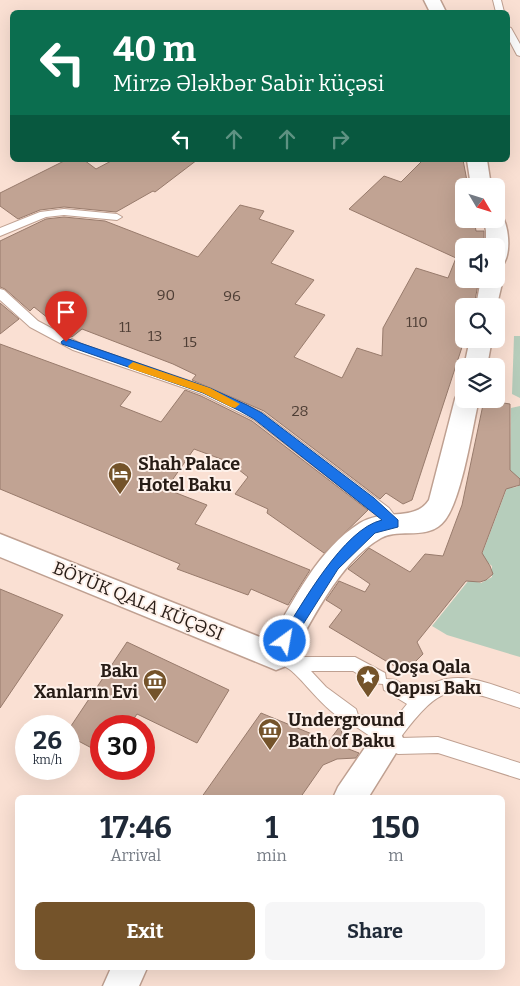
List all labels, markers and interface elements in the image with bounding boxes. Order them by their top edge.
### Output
text: 40 m [113,28,196,70]
icon: left [30,30,95,95]
text: Mirzə Ələkbər Sabir küçəsi [113,70,384,97]
icon: left [167,125,195,153]
icon: ahead [220,125,248,153]
icon: ahead [273,125,301,153]
icon: right [326,125,354,153]
north arrow [455,178,505,228]
map controls [455,178,505,408]
button: sound [455,238,505,288]
house number: 90 [157,286,175,304]
house number: 96 [223,287,241,305]
pin [45,291,87,342]
icon: arrive [52,298,80,326]
button: search [455,298,505,348]
house number: 110 [406,313,428,331]
house number: 11 [119,318,131,336]
house number: 13 [148,327,162,345]
house number: 15 [183,333,197,351]
button: layers [455,358,505,408]
house number: 28 [291,402,309,420]
place label: Shah Palace Hotel Baku [138,453,240,496]
hotel icon: Shah Palace Hotel Baku [107,461,133,495]
street label: BÖYÜK QALA KÜÇƏSI [50,557,226,645]
position arrow [258,614,310,666]
place label: Qoşa Qala Qapısı Bakı [386,656,482,699]
place label: Bakı Xanların Evi [34,660,138,703]
place icon: Qoşa Qala Qapısı Bakı [355,664,381,698]
museum icon: Bakı Xanların Evi [142,668,168,702]
place label: Underground Bath of Baku [288,709,405,752]
speed limit sign: 30 [90,715,155,780]
museum icon: Underground Bath of Baku [257,717,283,751]
text: 26 [33,726,62,756]
text: km/h [33,753,62,767]
text: 17:46 [100,810,172,846]
text: 1 [265,810,278,846]
text: 150 [372,810,420,846]
text: Arrival [110,846,161,865]
text: min [257,846,287,865]
text: m [388,846,403,865]
button: Exit [35,902,255,960]
button: Share [265,902,485,960]

